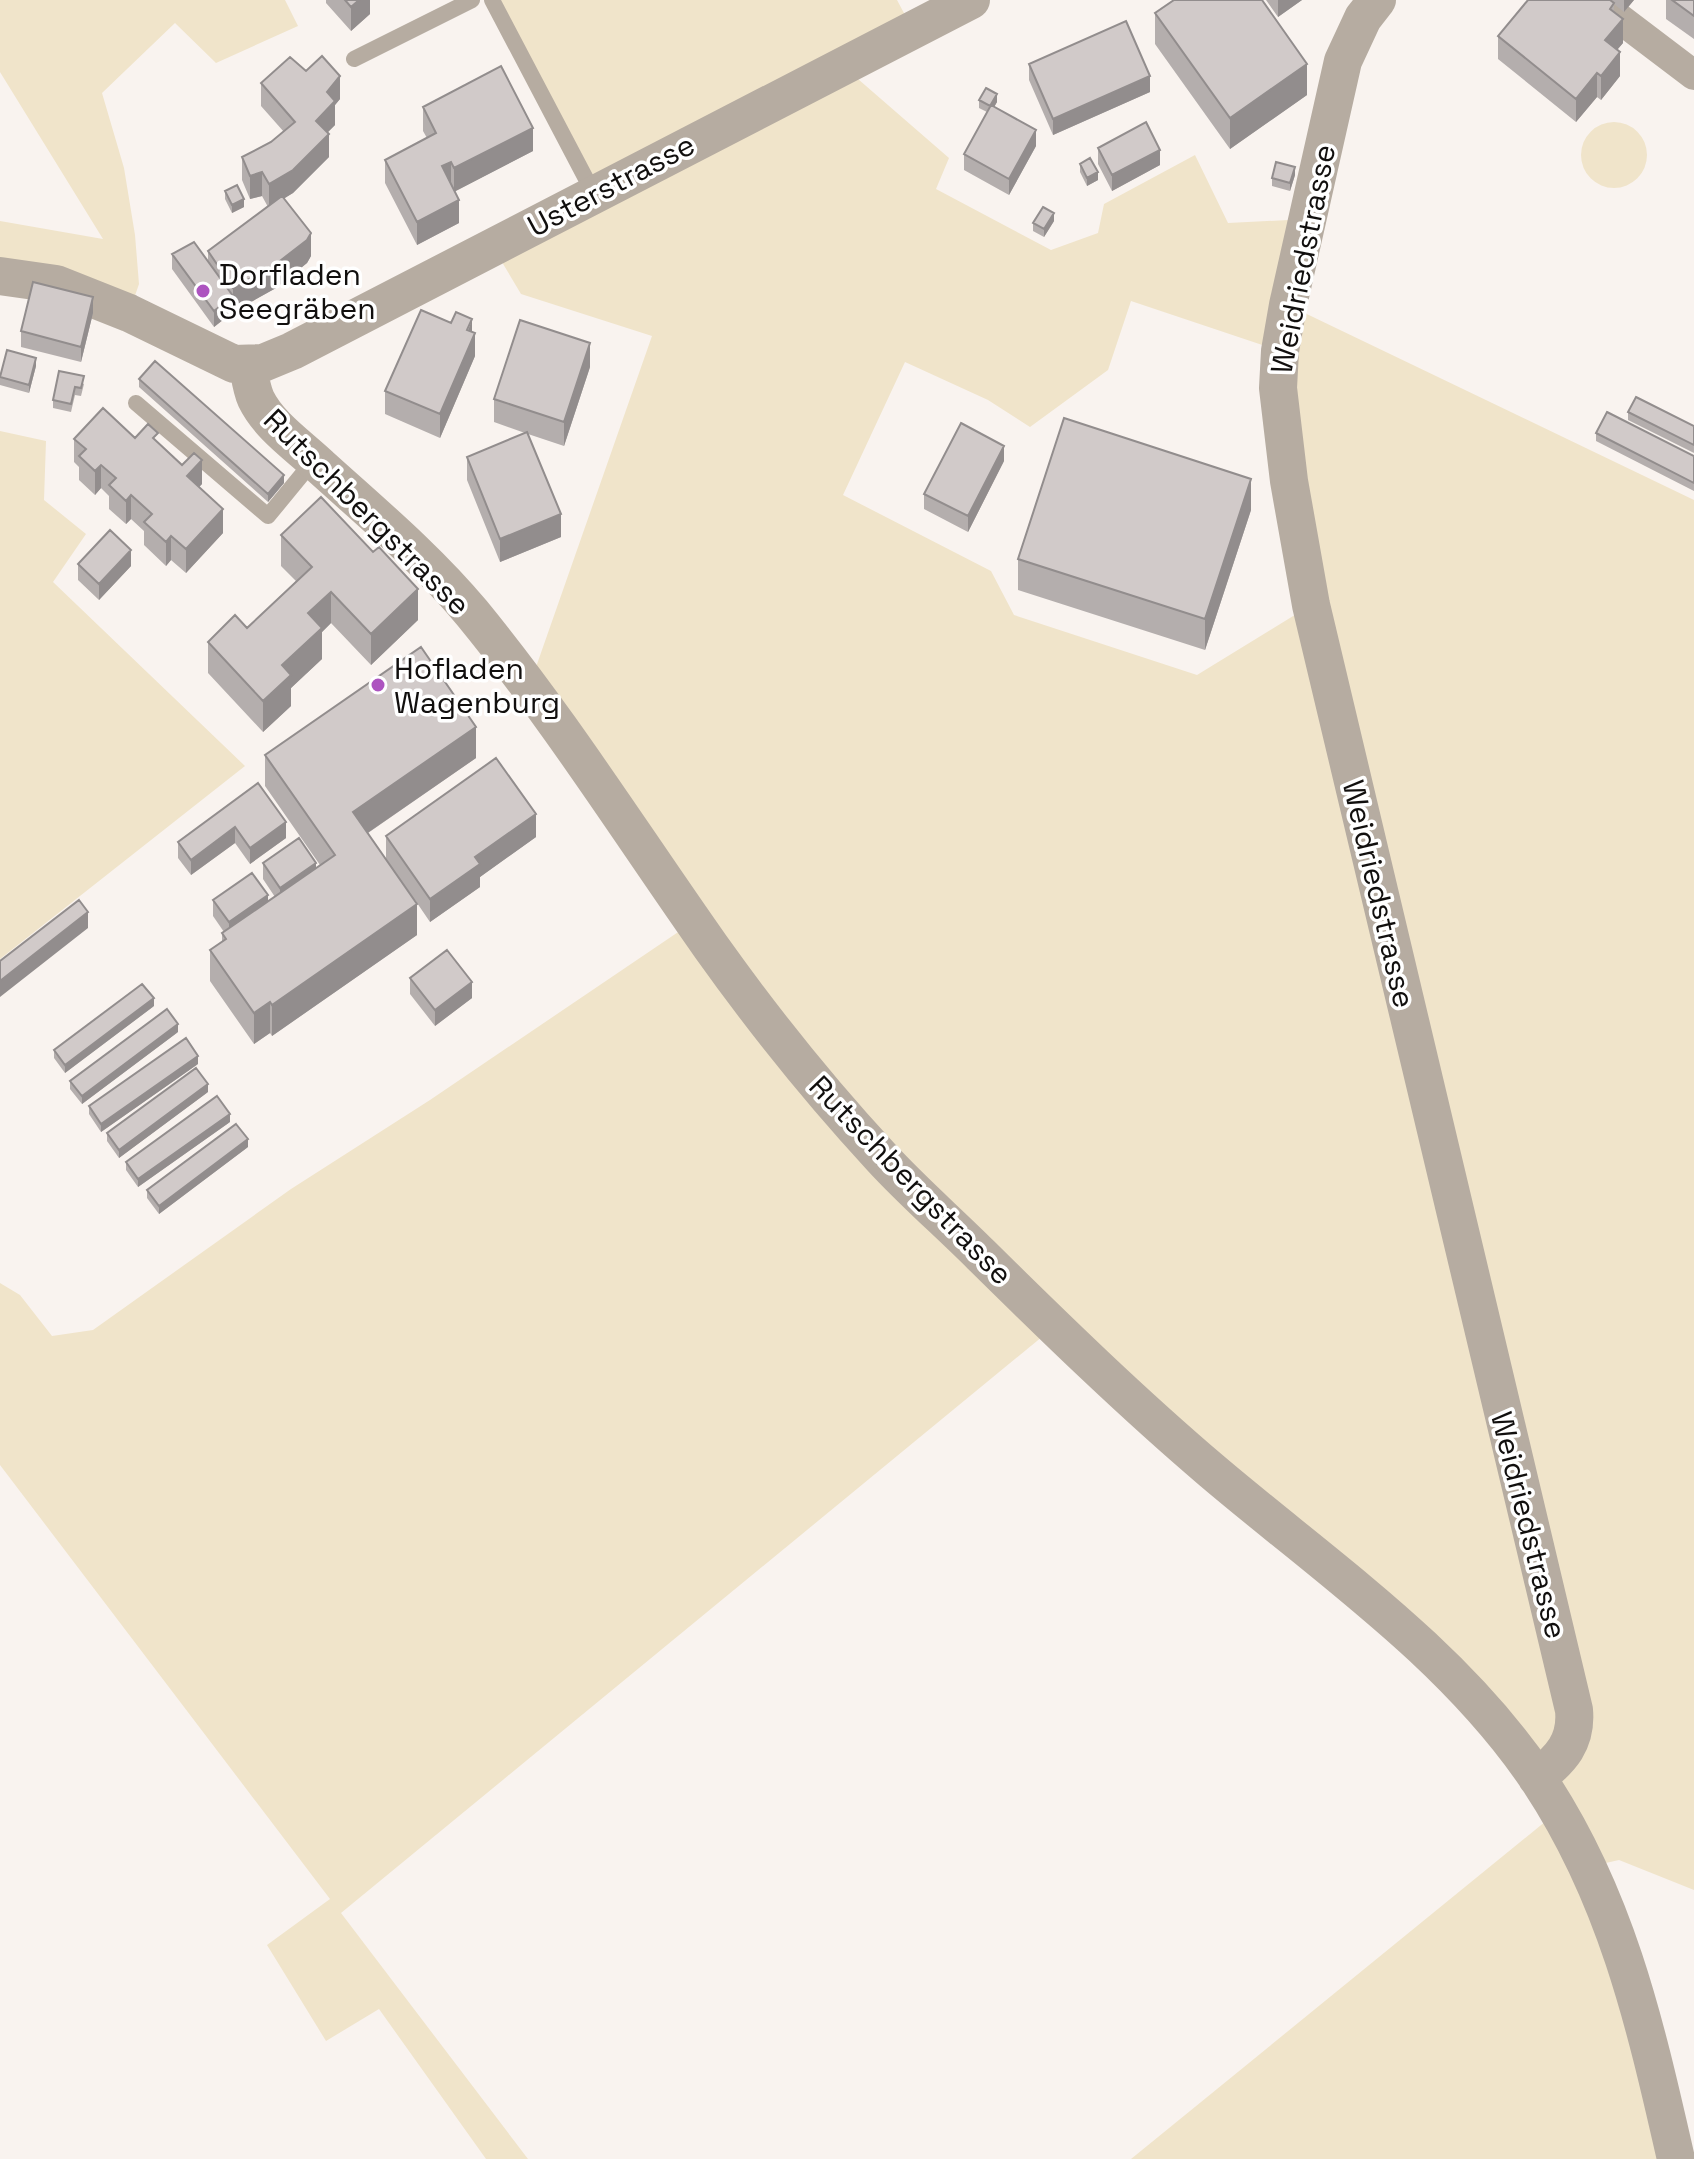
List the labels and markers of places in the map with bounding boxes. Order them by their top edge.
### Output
place label: Dorfladen Seegräben [219,255,376,328]
marker: Dorfladen Seegräben [194,282,212,300]
place label: Hofladen Wagenburg [394,649,560,722]
marker: Hofladen Wagenburg [369,676,387,694]

